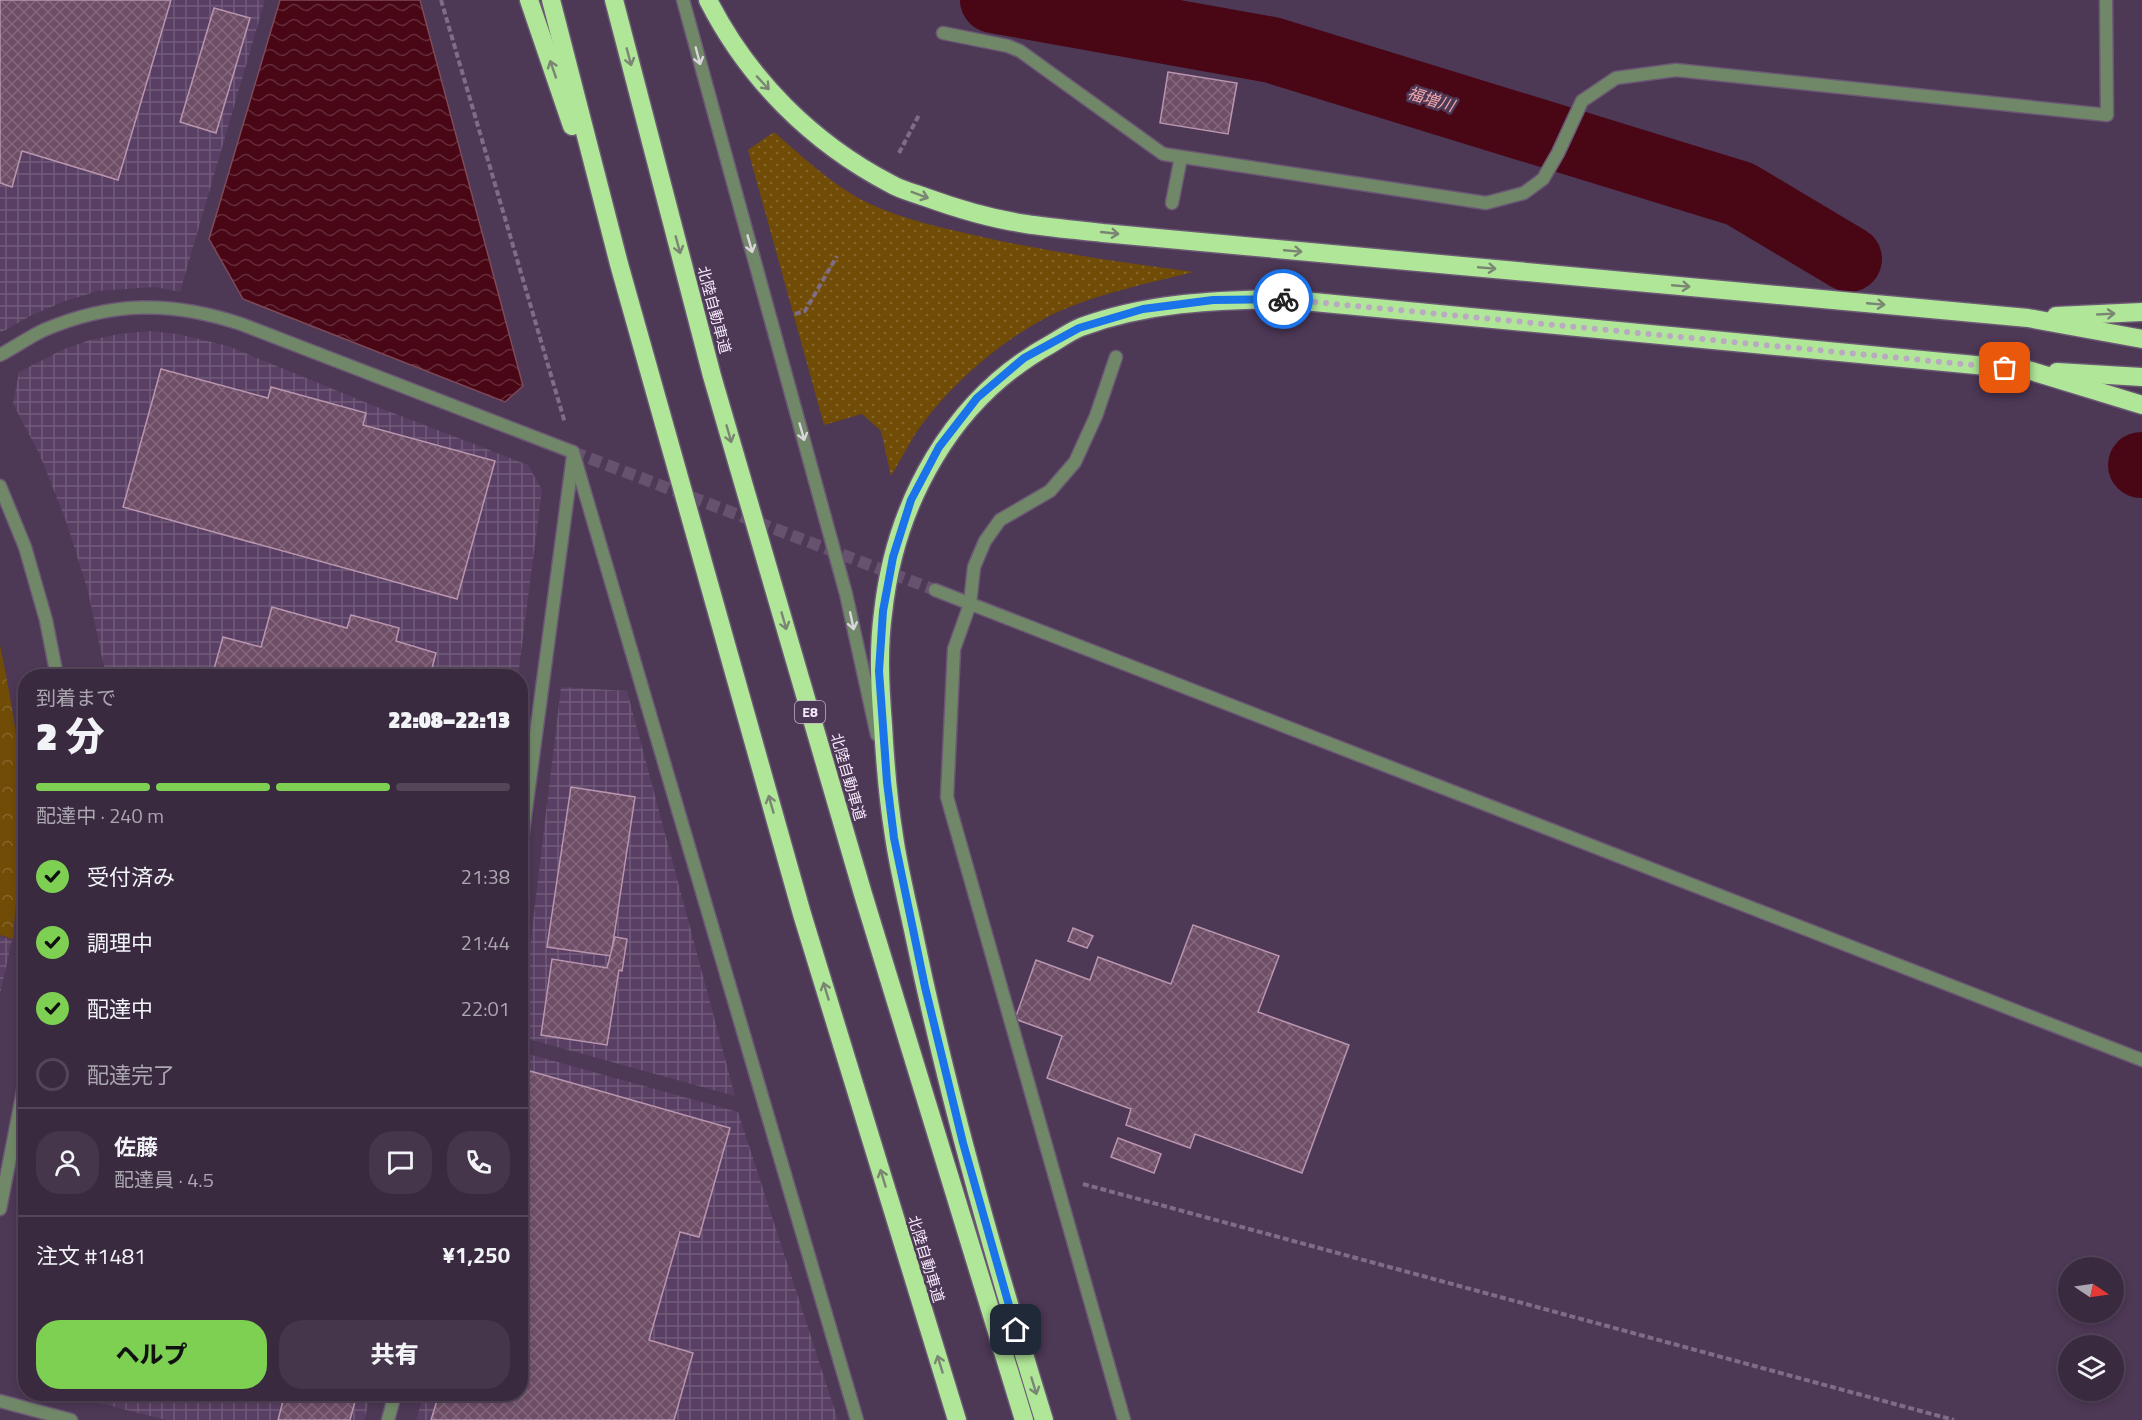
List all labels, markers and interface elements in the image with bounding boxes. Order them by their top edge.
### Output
one-way arrow [624,47,636,66]
one-way arrow [692,47,704,66]
one-way arrow [547,60,558,79]
one-way arrow [756,76,770,91]
water label: 福増川 [1405,81,1459,118]
one-way arrow [910,191,929,202]
one-way arrow [1100,228,1120,239]
one-way arrow [673,235,685,254]
one-way arrow [744,235,756,254]
one-way arrow [1283,246,1302,257]
street label: 北陸自動車道 [692,263,737,356]
one-way arrow [1477,263,1497,274]
courier [1253,269,1313,329]
one-way arrow [1671,281,1691,292]
icon: bike [1267,283,1300,316]
one-way arrow [1865,299,1885,310]
one-way arrow [2095,308,2115,319]
pin [1979,342,2030,393]
icon: bag [1988,351,2021,384]
one-way arrow [796,423,808,442]
one-way arrow [724,424,735,443]
one-way arrow [847,610,858,630]
one-way arrow [779,611,790,630]
text: 到着まで [36,682,116,713]
road number: E8 [795,701,825,723]
text: 22:08–22:13 [388,703,510,737]
text: 2 分 [36,706,105,765]
street label: 北陸自動車道 [825,730,872,823]
one-way arrow [765,795,776,814]
text: 配達中 · 240 m [36,800,164,831]
icon: check [36,860,69,893]
text: 受付済み [87,860,175,894]
text: 21:38 [461,861,510,892]
icon: check [36,926,69,959]
text: 調理中 [87,926,153,960]
text: 21:44 [461,927,510,958]
one-way arrow [820,982,831,1001]
icon: check [36,992,69,1025]
text: 配達中 [87,992,153,1026]
text: 22:01 [461,993,510,1024]
text: 配達完了 [87,1058,175,1092]
text: 佐藤 [114,1130,158,1164]
button: person [36,1131,99,1194]
button: chat [369,1131,432,1194]
button: phone [447,1131,510,1194]
text: 配達員 · 4.5 [114,1164,214,1195]
one-way arrow [877,1169,888,1188]
street label: 北陸自動車道 [902,1212,951,1305]
text: ¥1,250 [443,1238,510,1272]
text: 注文 #1481 [36,1239,146,1273]
north arrow [2058,1257,2124,1323]
map controls [2058,1257,2124,1401]
pin [990,1304,1041,1355]
icon: home [999,1313,1032,1346]
button: ヘルプ [36,1320,267,1389]
button: 共有 [279,1320,510,1389]
button: layers [2058,1335,2124,1401]
one-way arrow [934,1355,945,1374]
one-way arrow [1029,1376,1040,1395]

